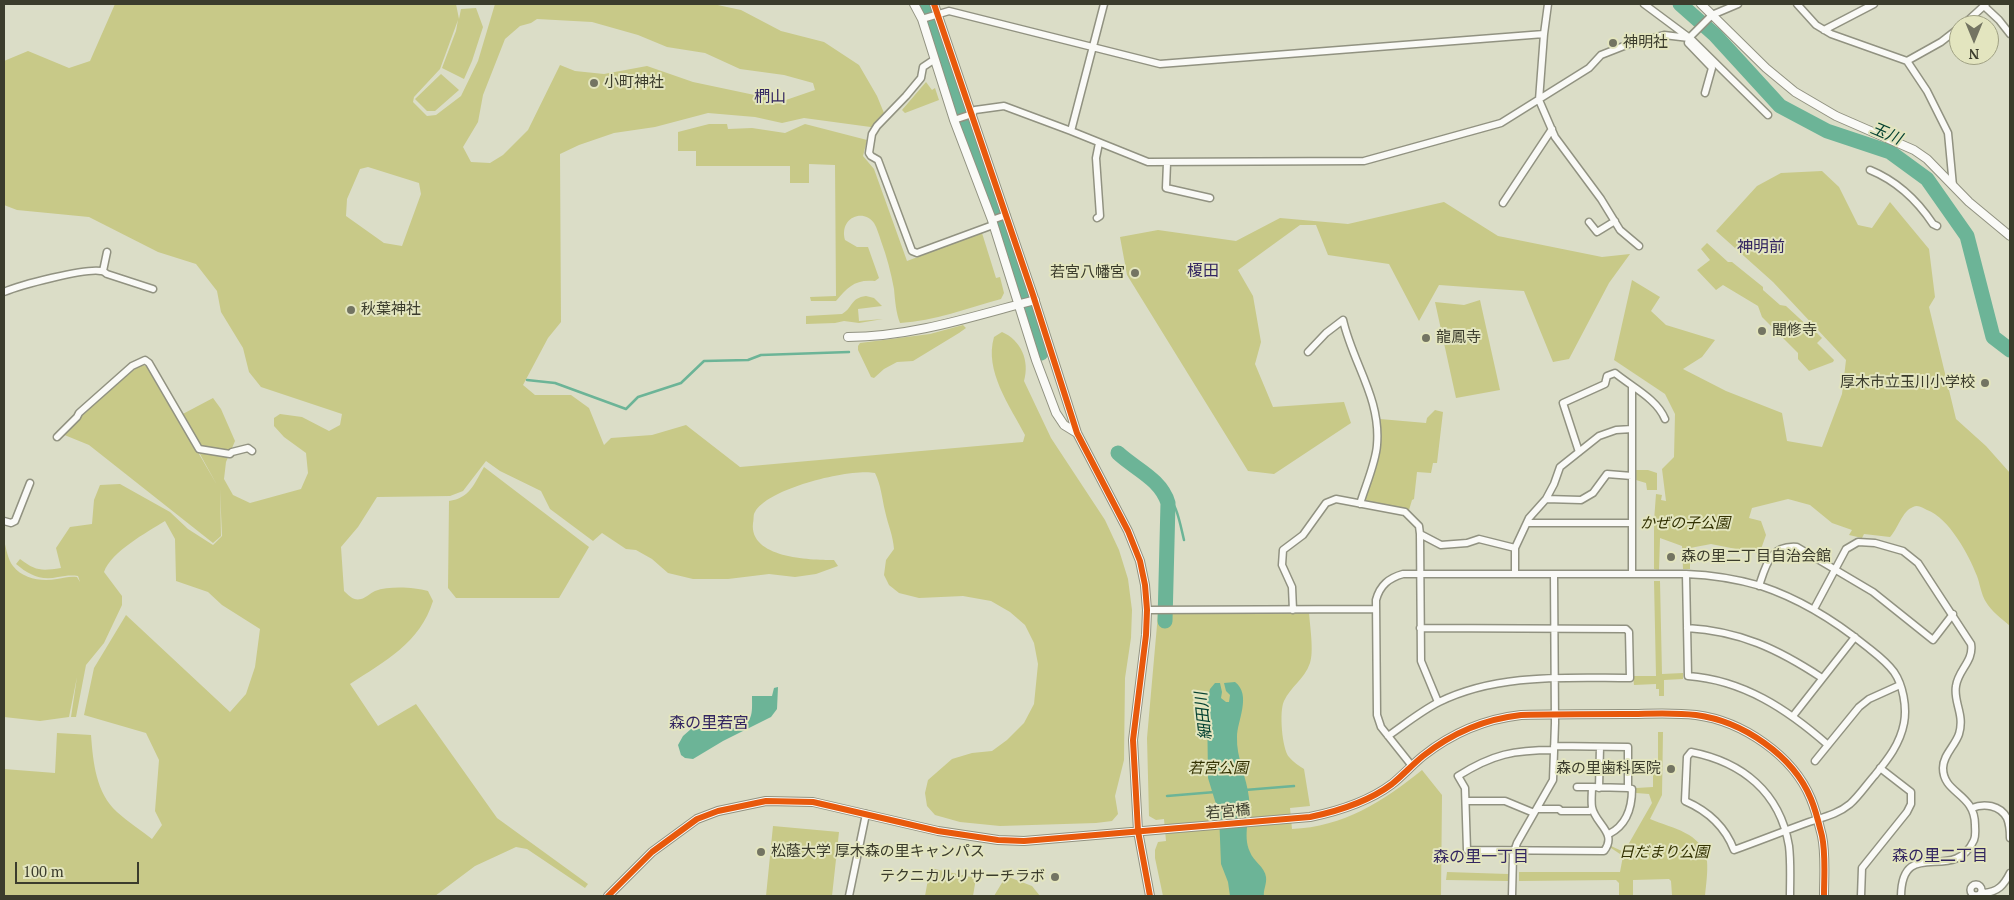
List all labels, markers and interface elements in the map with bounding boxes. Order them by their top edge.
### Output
north arrow [1949,15,1999,65]
place label: 神明社 [1623,34,1668,52]
marker: 神明社 [1607,37,1619,49]
text: N [1969,45,1979,64]
place label: 小町神社 [604,74,664,92]
marker: 小町神社 [588,77,600,89]
district label: 椚山 [754,87,786,107]
water label: 玉川 [1868,119,1904,149]
district label: 神明前 [1737,237,1785,257]
district label: 榎田 [1187,261,1219,281]
place label: 若宮八幡宮 [1050,264,1125,282]
marker: 若宮八幡宮 [1129,267,1141,279]
place label: 秋葉神社 [361,301,421,319]
marker: 秋葉神社 [345,304,357,316]
place label: 聞修寺 [1772,322,1817,340]
marker: 聞修寺 [1756,325,1768,337]
place label: 龍鳳寺 [1436,329,1481,347]
marker: 龍鳳寺 [1420,332,1432,344]
place label: 厚木市立玉川小学校 [1840,374,1975,392]
marker: 厚木市立玉川小学校 [1979,377,1991,389]
park label: かぜの子公園 [1640,515,1730,533]
place label: 森の里二丁目自治会館 [1681,548,1831,566]
marker: 森の里二丁目自治会館 [1665,551,1677,563]
water label: 細田川 [1192,691,1216,741]
district label: 森の里若宮 [669,713,749,733]
park label: 若宮公園 [1188,760,1248,778]
place label: 森の里歯科医院 [1556,760,1661,778]
marker: 森の里歯科医院 [1665,763,1677,775]
street label: 若宮橋 [1205,801,1251,823]
place label: 松蔭大学 厚木森の里キャンパス [771,843,985,861]
park label: 日だまり公園 [1619,844,1709,862]
marker: 松蔭大学 厚木森の里キャンパス [755,846,767,858]
district label: 森の里二丁目 [1892,846,1988,866]
district label: 森の里一丁目 [1433,847,1529,867]
scale bar [18,852,141,884]
text: 100 m [23,861,64,881]
place label: テクニカルリサーチラボ [880,868,1045,886]
marker: テクニカルリサーチラボ [1049,871,1061,883]

